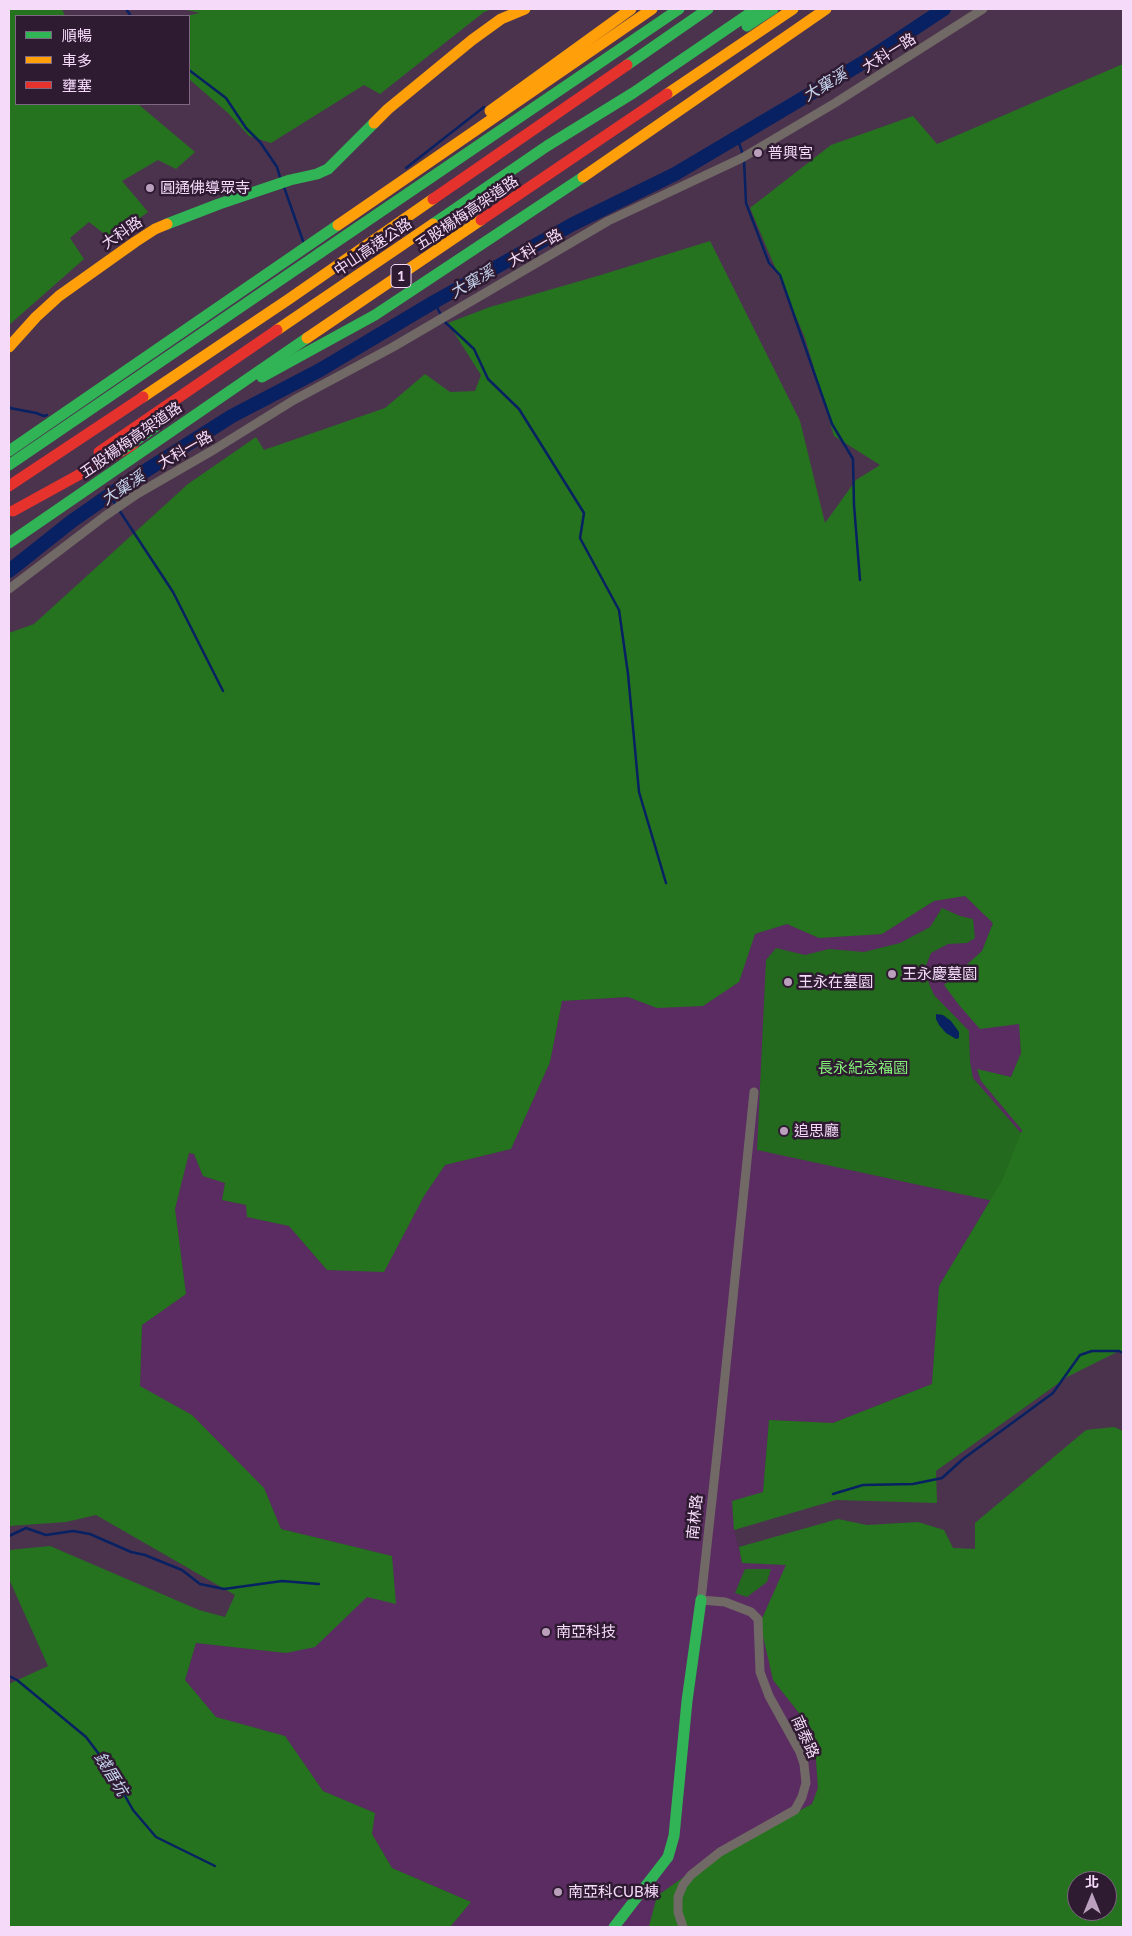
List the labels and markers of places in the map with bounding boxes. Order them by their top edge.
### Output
place label: 普興宮 [768,144,813,162]
marker: 普興宮 [752,147,764,159]
place label: 圓通佛導眾寺 [160,179,250,197]
marker: 圓通佛導眾寺 [144,182,156,194]
place label: 王永慶墓園 [902,965,977,983]
marker: 王永慶墓園 [886,968,898,980]
place label: 王永在墓園 [798,973,873,991]
marker: 王永在墓園 [782,976,794,988]
place label: 追思廳 [794,1122,839,1140]
marker: 追思廳 [778,1125,790,1137]
place label: 南亞科技 [556,1623,616,1641]
marker: 南亞科技 [540,1626,552,1638]
place label: 南亞科CUB棟 [568,1883,659,1901]
marker: 南亞科CUB棟 [552,1886,564,1898]

